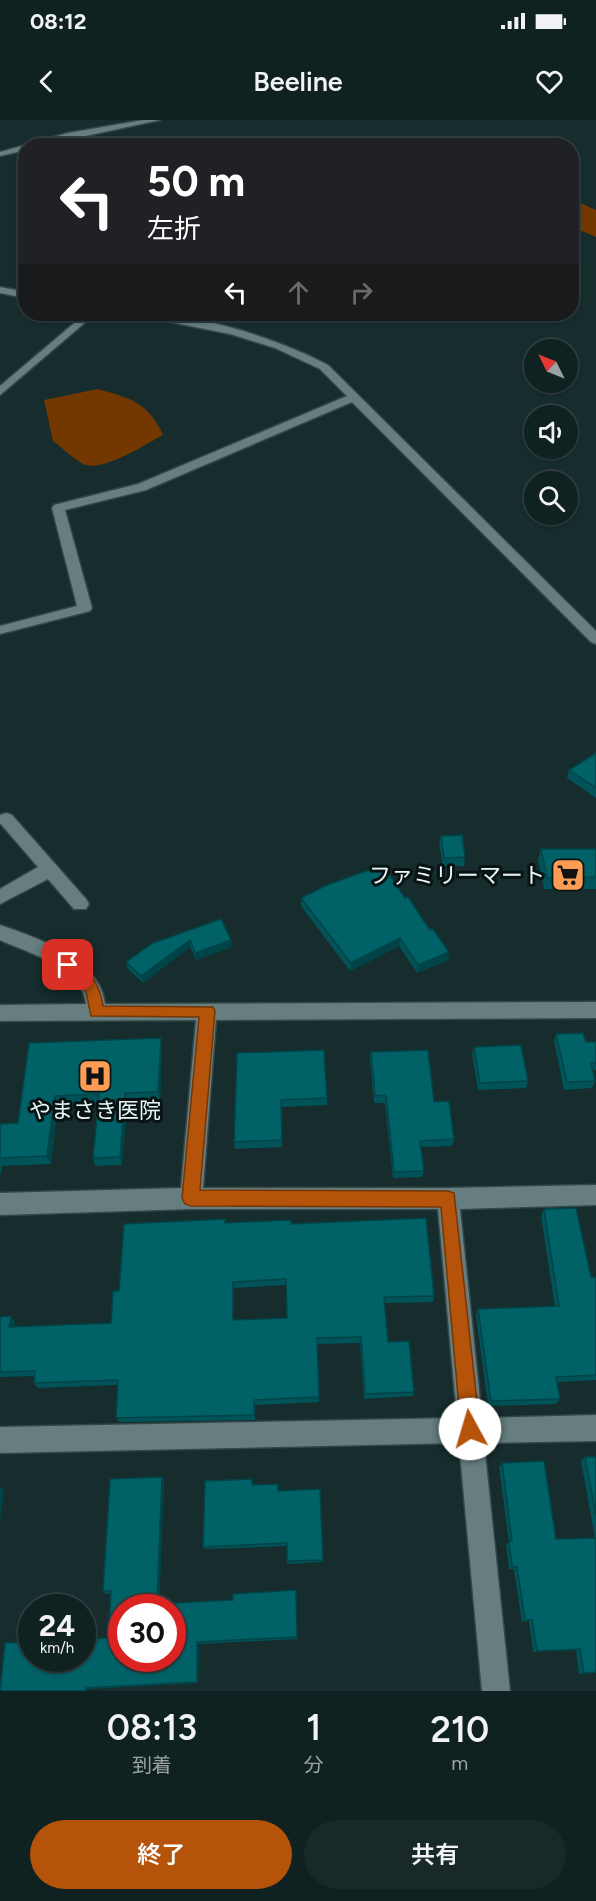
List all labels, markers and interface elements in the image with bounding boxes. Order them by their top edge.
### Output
text: 08:12 [30,8,86,35]
icon: back [30,65,63,98]
text: Beeline [253,65,343,98]
icon: heart [533,65,566,98]
text: 50 m [147,156,245,207]
icon: left [48,162,126,240]
text: 左折 [147,212,201,245]
icon: left [219,276,252,309]
icon: ahead [282,276,315,309]
icon: right [345,276,378,309]
north arrow [524,339,578,393]
map controls [524,339,578,525]
button: sound [524,405,578,459]
button: search [524,471,578,525]
supermarket icon: ファミリーマート [550,857,586,893]
place label: ファミリーマート [369,862,545,889]
pin [42,939,93,990]
icon: arrive [51,948,84,981]
hospital icon: やまさき医院 [77,1058,113,1094]
place label: やまさき医院 [29,1097,161,1124]
position arrow [438,1397,502,1461]
speed limit sign: 30 [108,1594,186,1672]
text: 24 [39,1607,75,1644]
text: km/h [40,1639,74,1657]
text: 08:13 [107,1706,197,1749]
text: 1 [306,1706,321,1749]
text: 210 [430,1708,489,1751]
text: m [451,1751,468,1775]
text: 到着 [132,1753,172,1777]
text: 分 [304,1753,324,1777]
button: 終了 [30,1820,292,1889]
button: 共有 [304,1820,566,1889]

